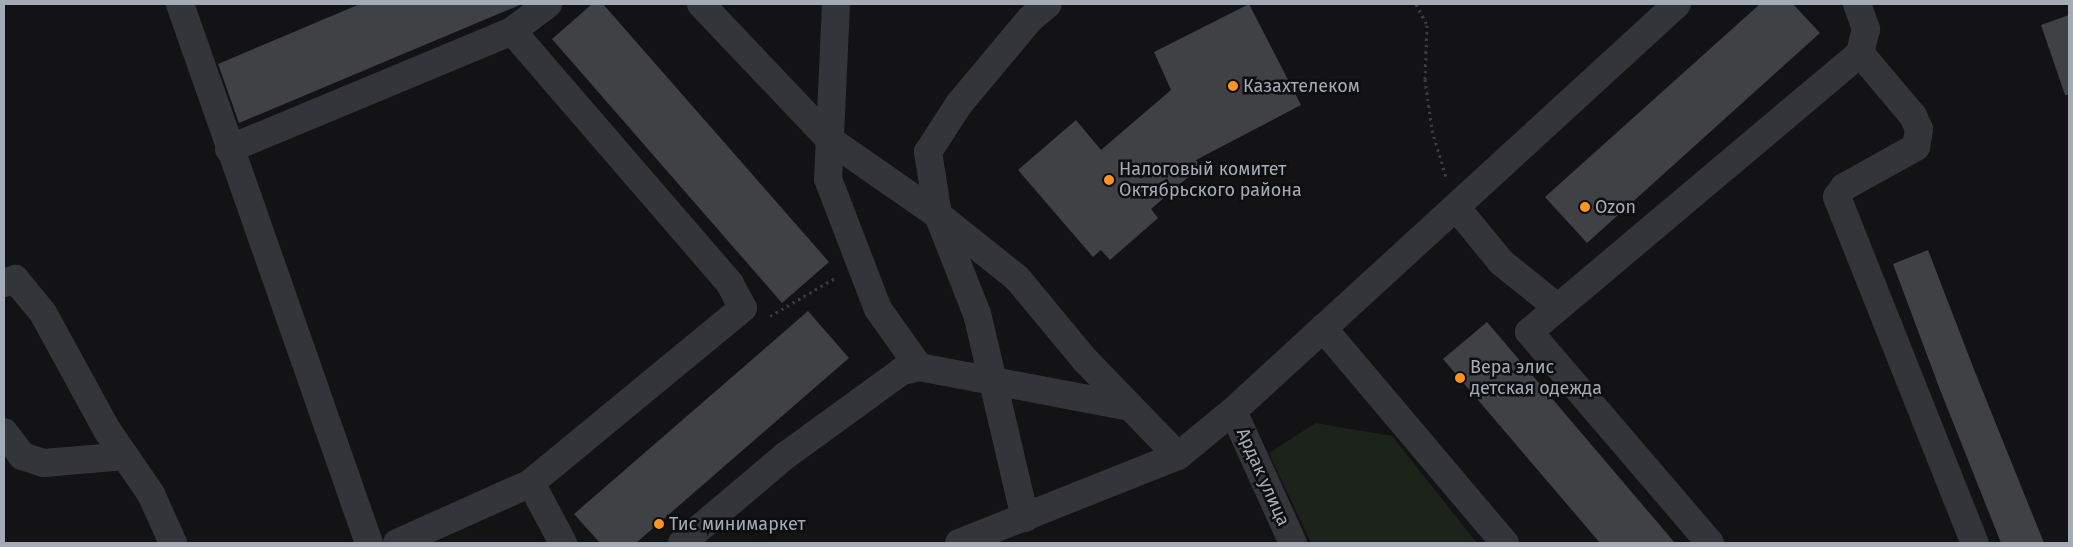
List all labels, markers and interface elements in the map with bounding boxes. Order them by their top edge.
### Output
place label: Казахтелеком [1243,75,1360,97]
marker: Казахтелеком [1227,80,1239,92]
place label: Налоговый комитет Октябрьского района [1119,159,1302,202]
marker: Налоговый комитет Октябрьского района [1103,174,1115,186]
place label: Ozon [1595,196,1636,218]
marker: Ozon [1579,201,1591,213]
place label: Вера элис детская одежда [1470,357,1602,399]
marker: Вера элис детская одежда [1454,372,1466,384]
street label: Ардак улица [1232,425,1294,529]
place label: Тис минимаркет [669,513,806,535]
marker: Тис минимаркет [653,518,665,530]

